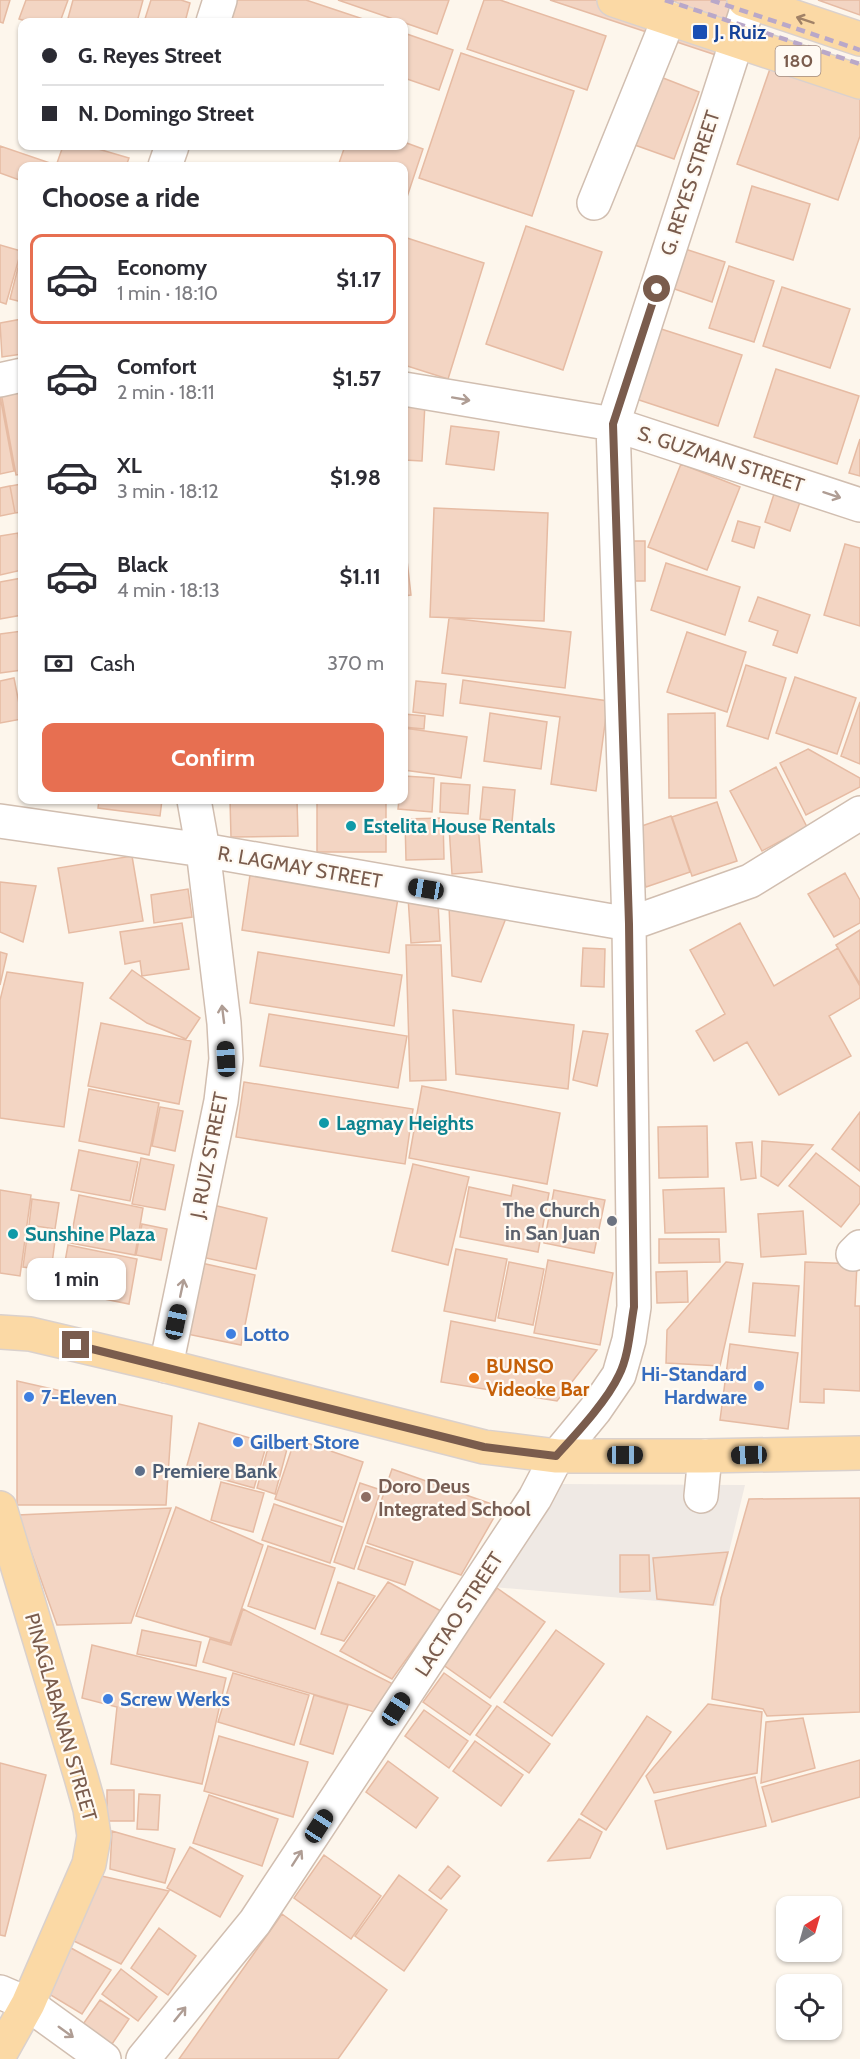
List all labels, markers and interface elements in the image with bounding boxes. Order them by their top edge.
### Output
one-way arrow [796,14,815,25]
place label: J. Ruiz [713,20,767,44]
marker: J. Ruiz [691,23,709,41]
text: G. Reyes Street [78,42,221,69]
road number: 180 [776,46,820,76]
text: N. Domingo Street [78,100,254,127]
street label: G. REYES STREET [655,107,725,259]
text: Choose a ride [42,181,200,214]
icon: car [45,252,99,306]
text: Economy [117,254,207,281]
text: $1.17 [336,266,381,293]
route start [643,275,670,302]
text: 1 min · 18:10 [117,281,218,305]
icon: car [45,351,99,405]
text: Comfort [117,353,196,380]
text: $1.57 [332,365,381,392]
text: 2 min · 18:11 [117,380,215,404]
one-way arrow [451,393,471,404]
street label: S. GUZMAN STREET [635,421,808,497]
icon: car [45,450,99,504]
text: XL [117,452,142,479]
text: $1.98 [330,464,381,491]
text: 3 min · 18:12 [117,479,219,503]
one-way arrow [822,491,841,502]
icon: car [45,549,99,603]
text: Black [117,551,168,578]
text: $1.11 [339,563,381,590]
text: 4 min · 18:13 [117,578,220,602]
icon: cash [42,647,75,680]
text: Cash [90,650,135,677]
text: 370 m [327,651,384,675]
button: Confirm [42,723,384,792]
place label: Estelita House Rentals [363,814,555,838]
marker: Estelita House Rentals [344,819,358,833]
street label: R. LAGMAY STREET [216,841,384,893]
car [407,877,445,901]
one-way arrow [217,1004,228,1024]
car [216,1041,236,1077]
street label: J. RUIZ STREET [185,1090,233,1221]
place label: Lagmay Heights [336,1111,474,1135]
marker: Lagmay Heights [317,1116,331,1130]
place label: The Church in San Juan [503,1198,600,1245]
marker: The Church in San Juan [605,1214,619,1228]
place label: Sunshine Plaza [25,1222,155,1246]
marker: Sunshine Plaza [6,1227,20,1241]
callout: 1 min [26,1258,125,1300]
text: 1 min [54,1267,99,1291]
one-way arrow [177,1279,189,1298]
car [163,1303,189,1341]
place label: Lotto [243,1322,289,1346]
marker: Lotto [224,1327,238,1341]
route end [62,1331,89,1358]
place label: BUNSO Videoke Bar [486,1354,590,1401]
place label: Hi-Standard Hardware [641,1362,747,1409]
marker: BUNSO Videoke Bar [467,1371,481,1385]
marker: Hi-Standard Hardware [752,1379,766,1393]
place label: 7-Eleven [41,1385,117,1409]
marker: 7-Eleven [22,1390,36,1404]
place label: Gilbert Store [250,1430,359,1454]
marker: Gilbert Store [231,1435,245,1449]
car [731,1445,767,1465]
car [607,1446,643,1464]
place label: Premiere Bank [152,1459,278,1483]
marker: Premiere Bank [133,1464,147,1478]
place label: Doro Deus Integrated School [378,1474,531,1521]
marker: Doro Deus Integrated School [359,1490,373,1504]
street label: LACTAO STREET [410,1547,508,1681]
street label: PINAGLABANAN STREET [20,1610,102,1824]
place label: Screw Werks [120,1687,230,1711]
car [379,1689,413,1729]
marker: Screw Werks [101,1692,115,1706]
car [302,1806,336,1846]
one-way arrow [291,1850,304,1867]
north arrow [776,1896,842,1962]
map controls [776,1896,842,2040]
button: locate [776,1974,842,2040]
one-way arrow [173,2007,187,2022]
one-way arrow [58,2025,74,2038]

